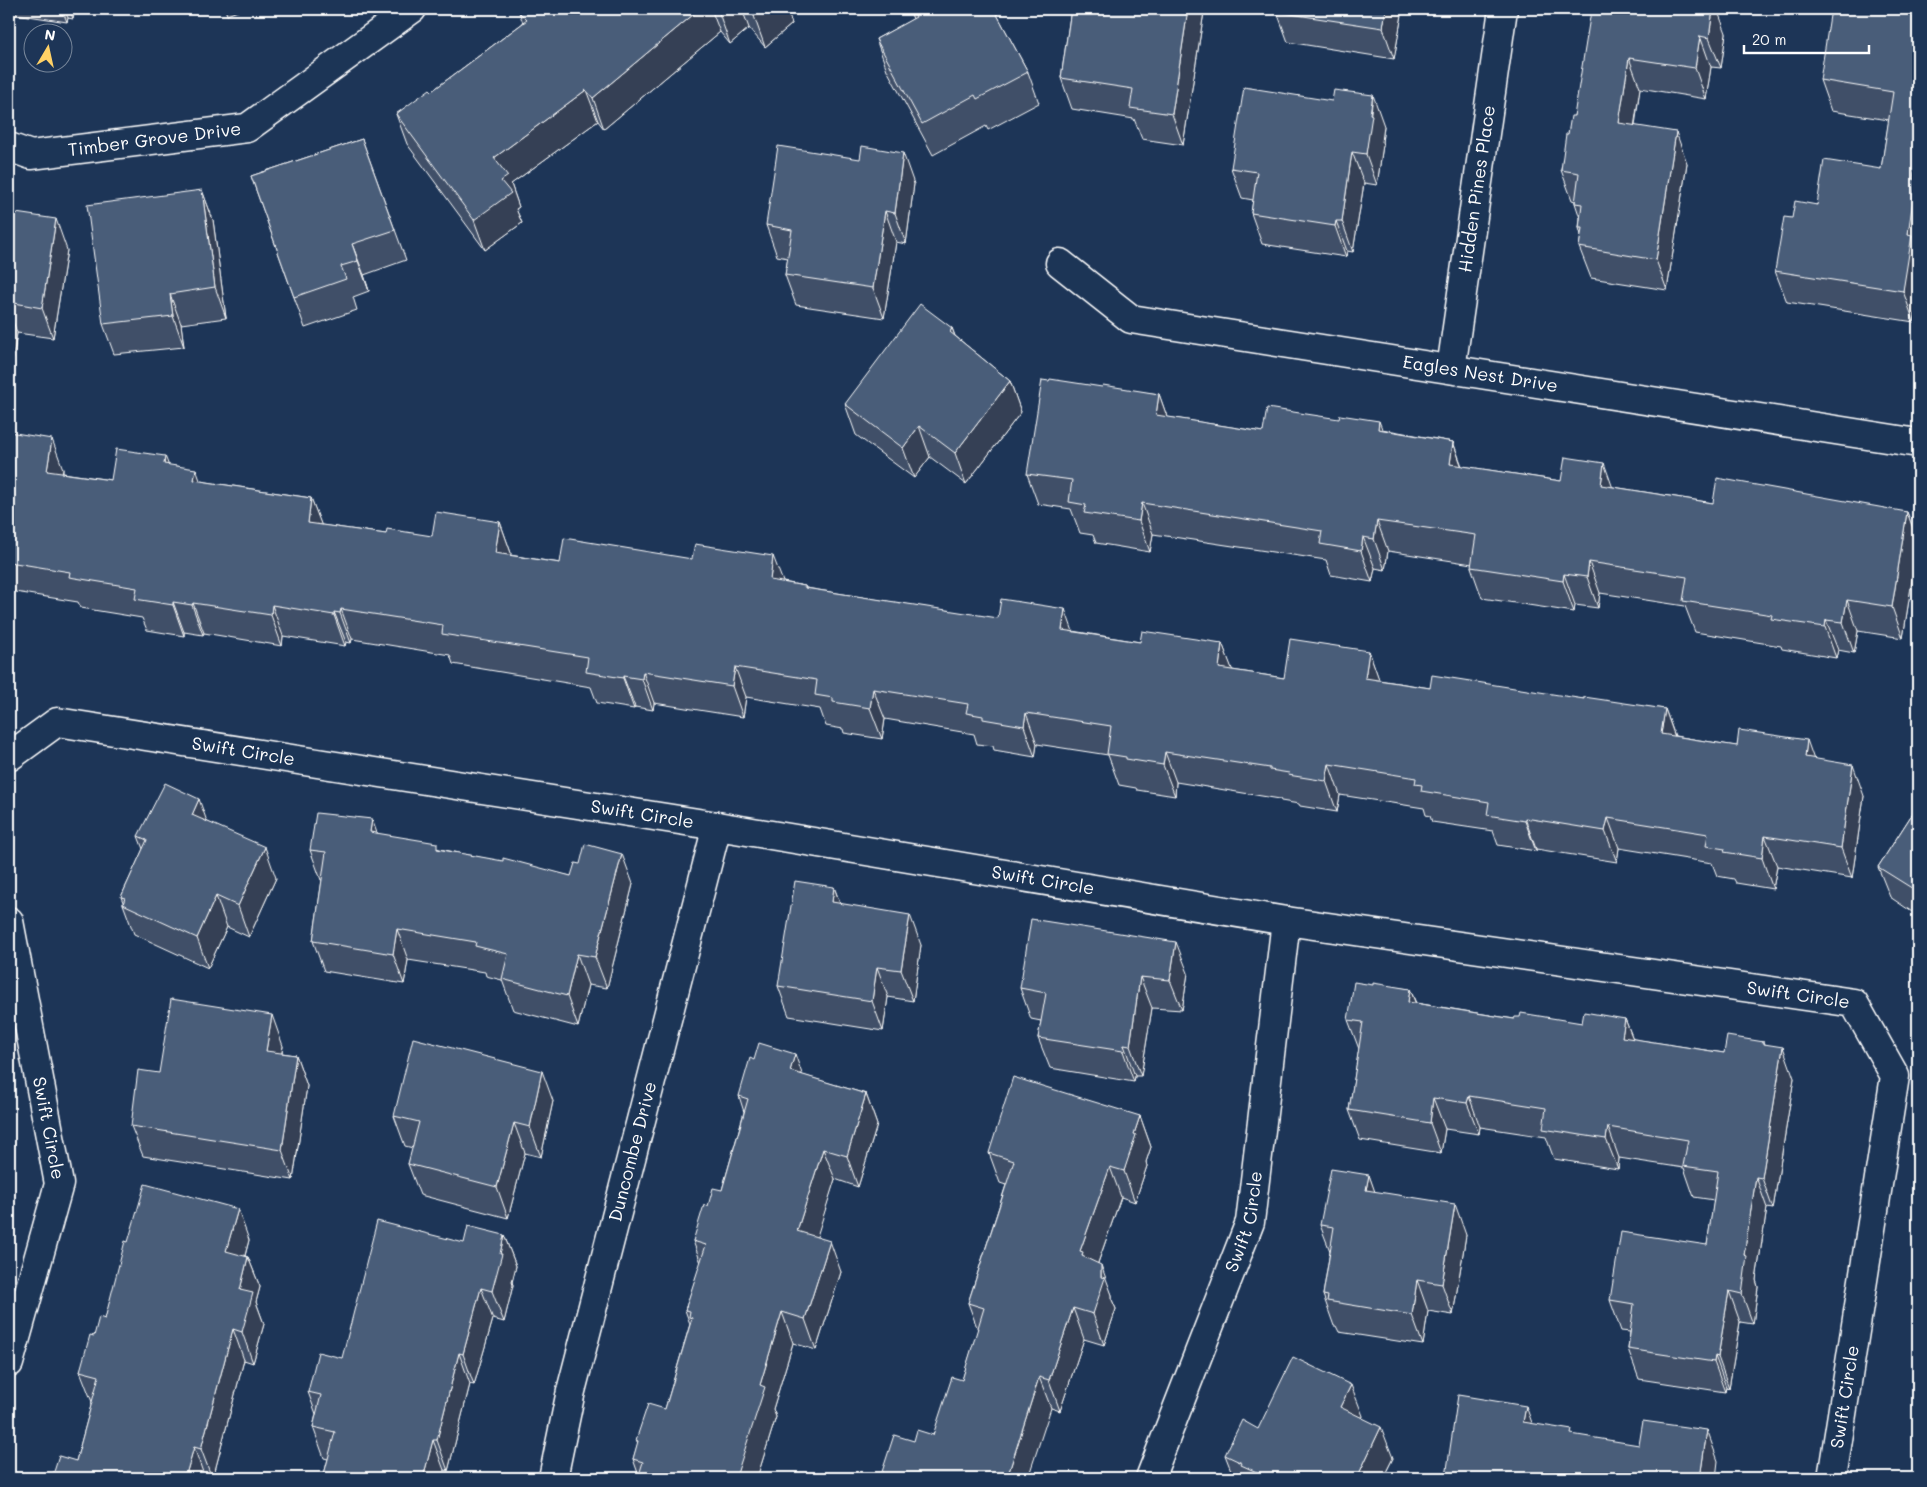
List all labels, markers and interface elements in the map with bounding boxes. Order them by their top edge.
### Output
north arrow [22,22,72,72]
scale bar [1744,22,1870,54]
text: N [43,24,57,45]
text: 20 m [1752,29,1786,49]
street label: Hidden Pines Place [1452,103,1500,274]
street label: Timber Grove Drive [66,116,243,161]
street label: Eagles Nest Drive [1401,349,1560,397]
street label: Swift Circle [190,730,297,770]
street label: Swift Circle [589,793,696,833]
street label: Swift Circle [990,859,1096,900]
street label: Swift Circle [1745,975,1852,1013]
street label: Swift Circle [28,1075,71,1181]
street label: Duncombe Drive [602,1079,661,1224]
street label: Swift Circle [1219,1170,1267,1275]
street label: Swift Circle [1824,1344,1864,1450]

